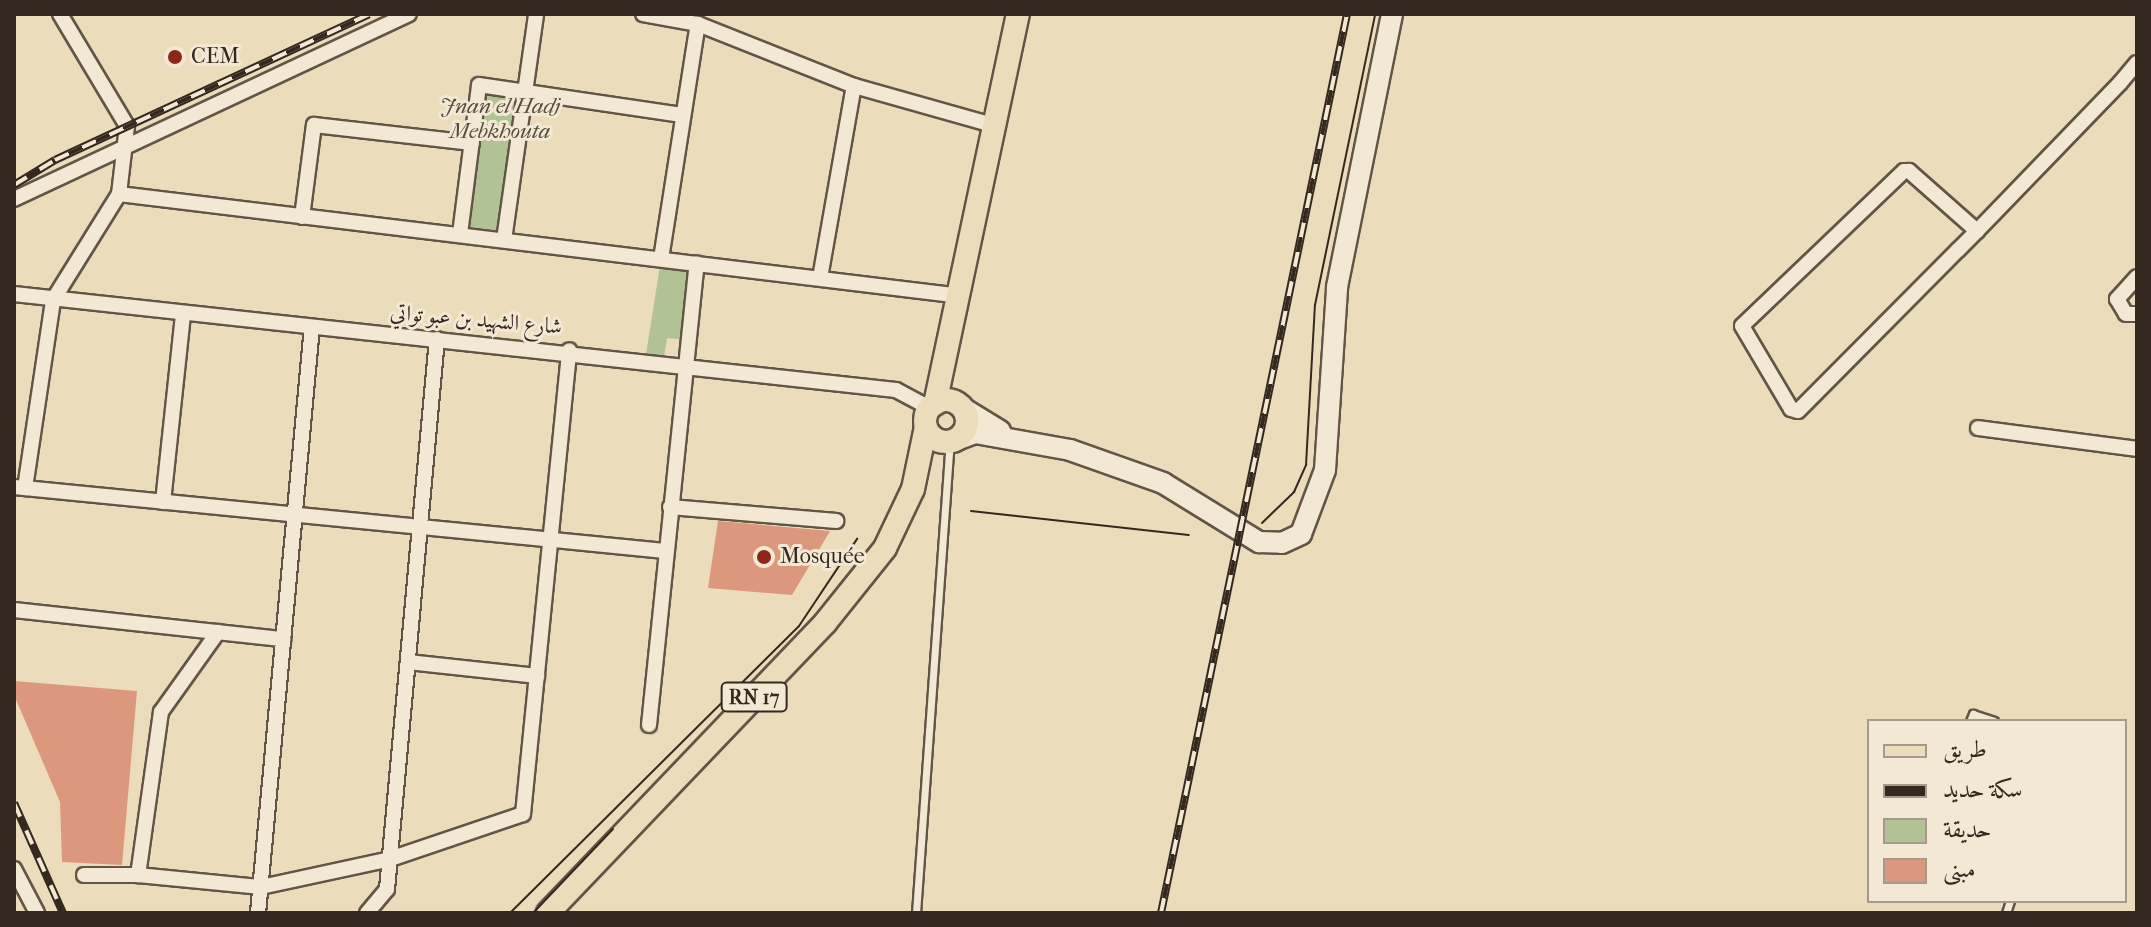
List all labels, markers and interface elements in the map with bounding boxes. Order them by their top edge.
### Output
place label: CEM [191,44,239,70]
marker: CEM [166,48,184,66]
park label: Jnan el Hadj Mebkhouta [440,93,560,144]
street label: شارع الشهيد بن عبو تواتي [389,299,563,341]
place label: Mosquée [780,544,865,570]
marker: Mosquée [755,548,773,566]
road number: RN 17 [720,681,788,713]
legend [1867,719,2127,903]
text: طريق [1943,735,1987,763]
text: سكة حديد [1943,775,2022,803]
text: حديقة [1943,815,1992,843]
text: مبنى [1943,855,1976,883]

